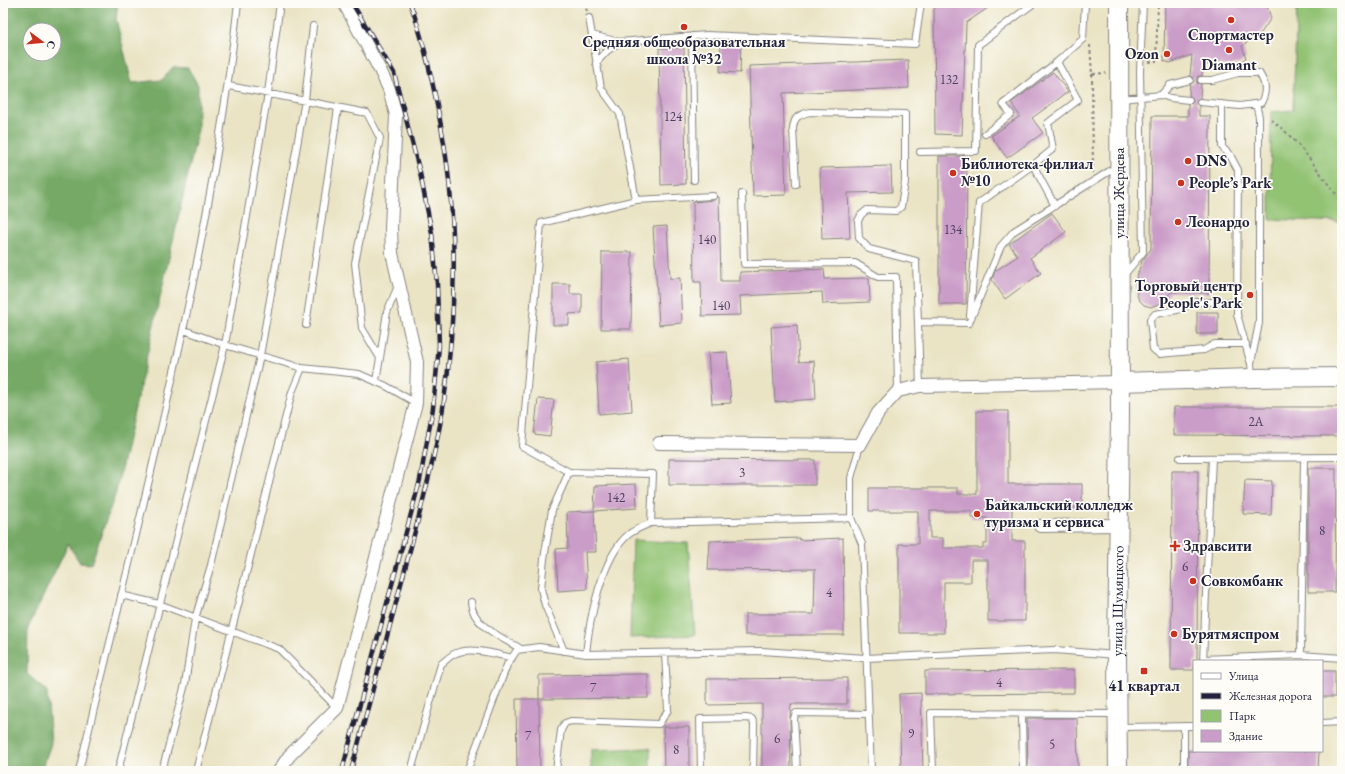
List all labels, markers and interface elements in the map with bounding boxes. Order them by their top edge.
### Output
marker: Спортмастер [1226,15,1236,25]
north arrow [22,22,62,62]
marker: Средняя общеобразовательная школа №32 [679,22,689,32]
place label: Спортмастер [1188,25,1274,44]
place label: Средняя общеобразовательная школа №32 [582,32,786,68]
text: С [44,39,59,51]
place label: Ozon [1125,44,1160,63]
marker: Diamant [1224,45,1234,55]
marker: Ozon [1162,49,1172,59]
place label: Diamant [1201,55,1257,74]
house number: 132 [940,71,959,88]
house number: 124 [664,108,683,125]
street label: улица Жердева [1109,148,1128,238]
place label: DNS [1196,151,1227,170]
place label: Библиотека-филиал №10 [961,154,1093,190]
marker: DNS [1183,156,1193,166]
marker: Библиотека-филиал №10 [948,168,958,178]
place label: People’s Park [1189,173,1272,192]
marker: People’s Park [1176,178,1186,188]
place label: Леонардо [1186,212,1250,231]
marker: Леонардо [1173,217,1183,227]
house number: 134 [944,221,963,238]
house number: 140 [698,231,716,248]
place label: Торговый центр People's Park [1135,276,1243,312]
marker: Торговый центр People's Park [1245,290,1255,300]
house number: 140 [712,297,730,314]
house number: 2А [1248,413,1265,430]
house number: 3 [739,464,745,481]
house number: 142 [607,489,626,506]
place label: Байкальский колледж туризма и сервиса [985,495,1133,531]
marker: Байкальский колледж туризма и сервиса [972,509,982,519]
house number: 8 [1319,522,1325,539]
place label: Здравсити [1183,536,1252,555]
marker: Здравсити [1170,541,1180,551]
street label: улица Шумяцкого [1107,545,1127,657]
house number: 6 [1182,558,1188,575]
place label: Совкомбанк [1201,571,1284,590]
marker: Совкомбанк [1188,576,1198,586]
house number: 4 [826,584,833,601]
place label: Бурятмяспром [1182,624,1279,643]
marker: Бурятмяспром [1169,629,1179,639]
legend [1193,660,1323,752]
marker: 41 квартал [1139,666,1149,676]
text: Улица [1228,668,1259,684]
house number: 4 [996,674,1003,691]
place label: 41 квартал [1108,676,1180,695]
house number: 7 [590,679,597,696]
text: Железная дорога [1228,688,1312,704]
text: Парк [1229,708,1256,724]
house number: 9 [908,725,915,742]
house number: 7 [525,727,532,744]
text: Здание [1229,728,1263,744]
house number: 6 [774,730,780,747]
house number: 5 [1049,736,1055,753]
house number: 8 [673,741,679,758]

